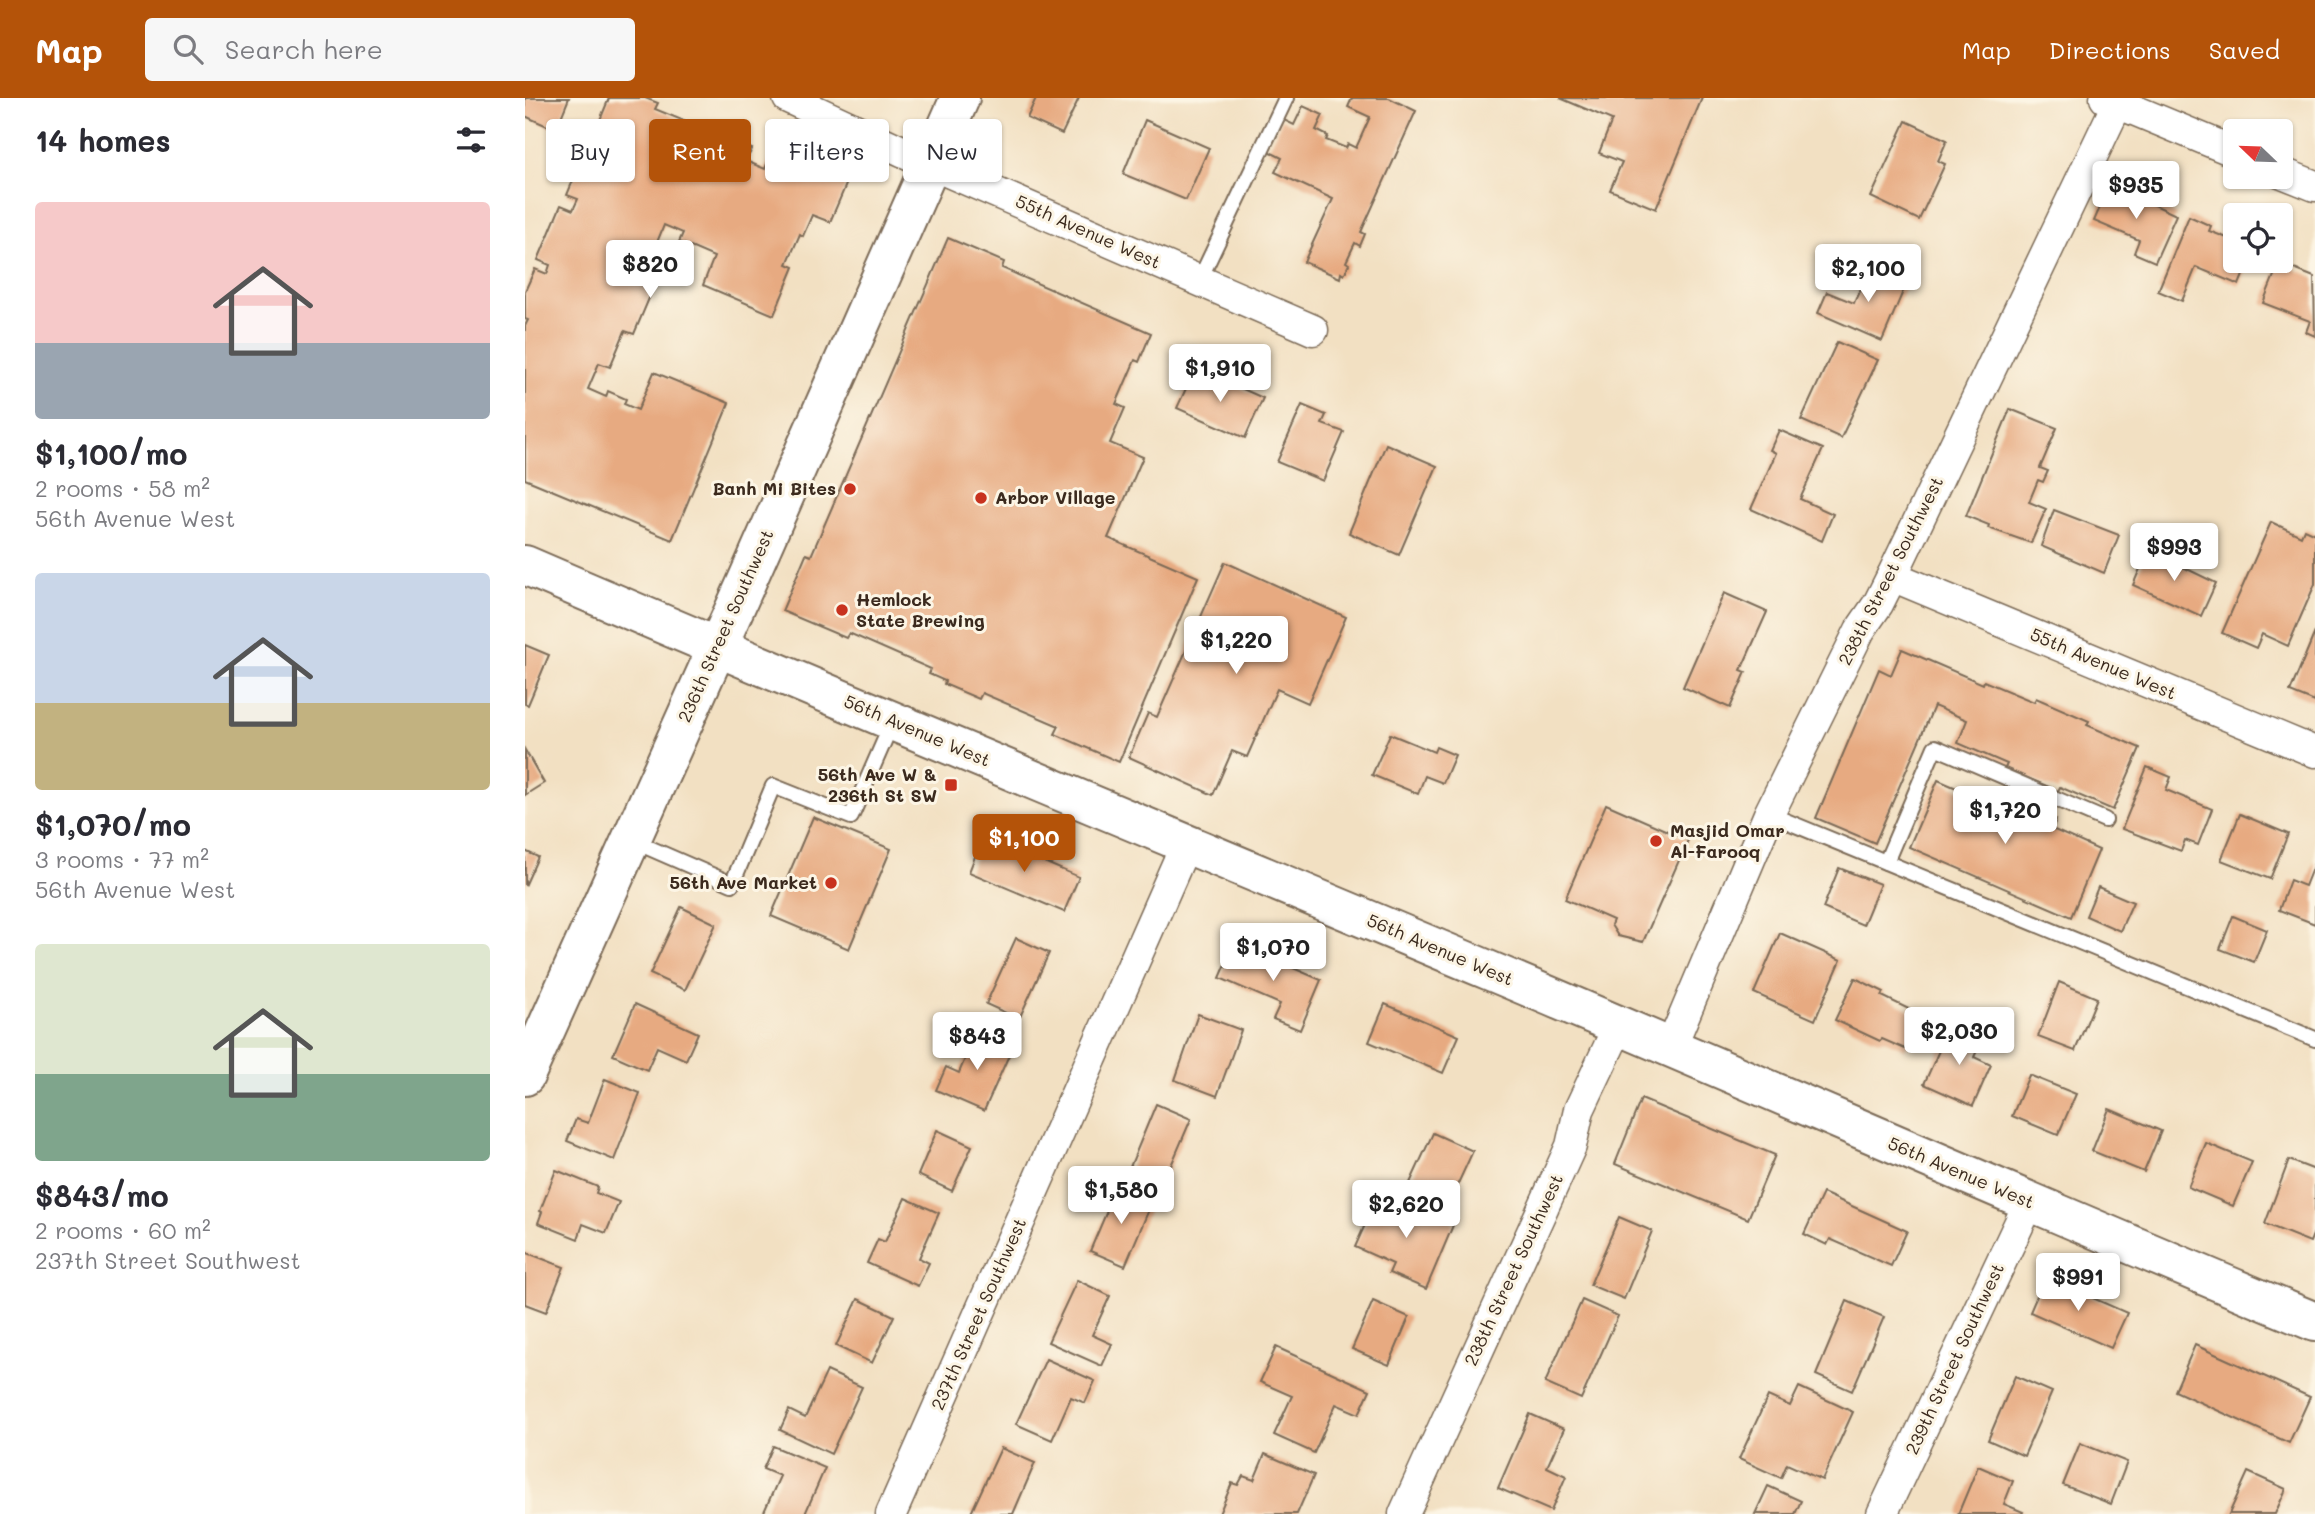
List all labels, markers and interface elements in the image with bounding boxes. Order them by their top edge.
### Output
search box [145,18,635,81]
text: Map [35,28,103,71]
icon: search [169,30,207,68]
text: Search here [225,32,383,66]
text: Map [1962,34,2011,65]
text: Directions [2049,34,2171,65]
text: Saved [2209,34,2280,65]
chip: Buy [546,119,635,182]
chip: Rent [649,119,751,182]
chip: Filters [765,119,889,182]
chip: New [903,119,1002,182]
north arrow [2223,119,2293,189]
map controls [2223,119,2293,273]
text: 14 homes [35,120,171,160]
icon: filters [452,121,490,159]
pin: $935 [2095,162,2177,221]
text: $935 [2108,169,2164,199]
street label: 55th Avenue West [1012,188,1165,274]
button: locate [2223,203,2293,273]
pin: $820 [609,240,691,300]
pin: $2,100 [1811,244,1925,304]
icon: home [200,248,326,374]
text: $820 [622,248,678,278]
text: $2,100 [1831,252,1905,282]
pin: $1,910 [1163,344,1277,404]
text: $1,910 [1185,352,1255,382]
text: $1,100/mo [35,433,187,473]
street label: 238th Street Southwest [1832,472,1948,669]
text: 2 rooms · 58 m² [35,473,210,503]
place label: Banh Mi Bites [712,476,836,500]
marker: Banh Mi Bites [842,481,858,497]
place label: Arbor Village [995,485,1116,509]
marker: Arbor Village [973,490,989,506]
text: 56th Avenue West [35,503,235,533]
pin: $993 [2133,524,2215,583]
street label: 236th Street Southwest [672,525,779,726]
text: $993 [2146,531,2202,561]
place label: Hemlock State Brewing [856,587,985,632]
marker: Hemlock State Brewing [834,602,850,618]
pin: $1,220 [1179,616,1293,676]
icon: home [200,619,326,745]
street label: 55th Avenue West [2027,621,2180,705]
text: $1,220 [1200,624,1272,654]
street label: 56th Avenue West [841,688,994,772]
place label: 56th Ave W & 236th St SW [818,762,937,807]
marker: 56th Ave W & 236th St SW [943,777,959,793]
pin: $1,720 [1948,786,2062,846]
text: $1,720 [1969,794,2041,824]
text: $1,070/mo [35,804,191,844]
pin: $1,100 [967,814,1081,874]
place label: Masjid Omar Al-Farooq [1670,818,1785,863]
text: $1,100 [988,822,1060,852]
marker: Masjid Omar Al-Farooq [1648,833,1664,849]
text: 3 rooms · 77 m² [35,844,209,874]
place label: 56th Ave Market [670,870,817,894]
text: 56th Avenue West [35,874,235,904]
marker: 56th Ave Market [823,875,839,891]
street label: 56th Avenue West [1364,907,1517,991]
pin: $1,070 [1216,924,1330,983]
text: $1,070 [1236,931,1310,961]
icon: home [200,990,326,1116]
pin: $2,030 [1902,1007,2016,1067]
pin: $843 [936,1012,1018,1072]
text: $2,030 [1920,1015,1998,1045]
text: $843 [949,1020,1005,1050]
street label: 56th Avenue West [1885,1130,2038,1214]
pin: $1,580 [1064,1166,1178,1226]
street label: 238th Street Southwest [1458,1170,1568,1369]
text: $1,580 [1084,1174,1158,1204]
text: $843/mo [35,1175,169,1215]
pin: $2,620 [1349,1180,1463,1240]
text: $2,620 [1368,1188,1444,1218]
street label: 237th Street Southwest [925,1214,1031,1413]
text: 2 rooms · 60 m² [35,1215,211,1245]
text: 237th Street Southwest [35,1245,301,1275]
pin: $991 [2037,1254,2119,1313]
street label: 239th Street Southwest [1899,1259,2009,1458]
text: $991 [2052,1261,2104,1291]

